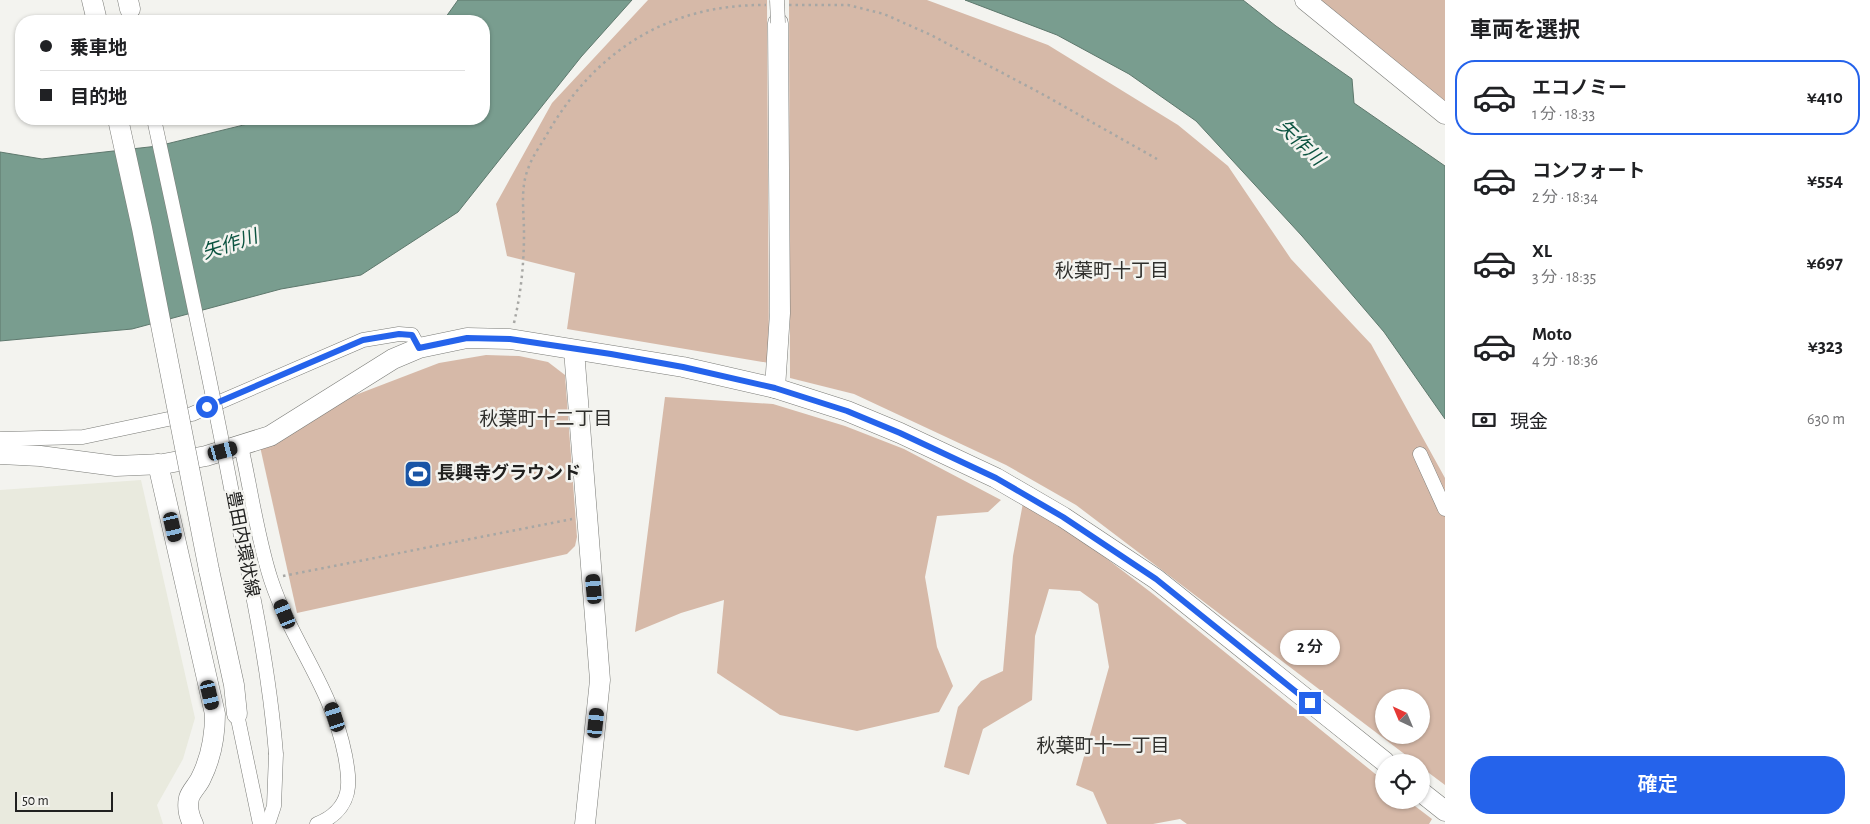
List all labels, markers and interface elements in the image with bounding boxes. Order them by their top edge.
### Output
text: 車両を選択 [1470,19,1580,41]
text: 乗車地 [70,39,127,58]
icon: car [1472,75,1517,120]
text: エコノミー [1532,79,1627,98]
text: 目的地 [70,88,127,107]
text: ¥410 [1807,88,1843,107]
text: 1 分 · 18:33 [1532,106,1595,122]
water label: 矢作川 [1273,115,1330,171]
icon: car [1472,158,1517,203]
text: コンフォート [1532,162,1645,181]
text: ¥554 [1807,171,1843,190]
text: 2 分 · 18:34 [1532,189,1598,205]
water label: 矢作川 [199,225,262,263]
icon: car [1472,241,1517,286]
text: XL [1532,242,1552,261]
text: ¥697 [1806,254,1843,273]
district label: 秋葉町十丁目 [1055,260,1169,281]
text: 3 分 · 18:35 [1532,269,1596,285]
icon: car [1472,324,1517,369]
text: Moto [1532,325,1572,344]
text: ¥323 [1808,337,1843,356]
text: 4 分 · 18:36 [1532,352,1598,368]
route start [196,396,218,418]
icon: cash [1470,406,1498,434]
district label: 秋葉町十二丁目 [479,408,613,429]
text: 630 m [1807,411,1845,427]
text: 現金 [1510,413,1548,432]
car [206,440,239,462]
sports icon: 長興寺グラウンド [403,459,433,489]
place label: 長興寺グラウンド [437,463,581,483]
street label: 豊田内環状線 [223,489,263,599]
car [162,511,183,543]
car [585,573,602,605]
car [272,597,297,631]
callout: 2 分 [1280,630,1340,666]
text: 2 分 [1297,639,1323,655]
car [199,679,220,711]
north arrow [1375,689,1430,744]
map controls [1375,689,1430,809]
route end [1299,692,1321,714]
car [323,700,346,734]
car [586,707,605,739]
district label: 秋葉町十一丁目 [1036,735,1170,756]
button: locate [1375,754,1430,809]
button: 確定 [1470,756,1845,814]
scale bar [15,789,112,812]
text: 50 m [22,794,49,808]

